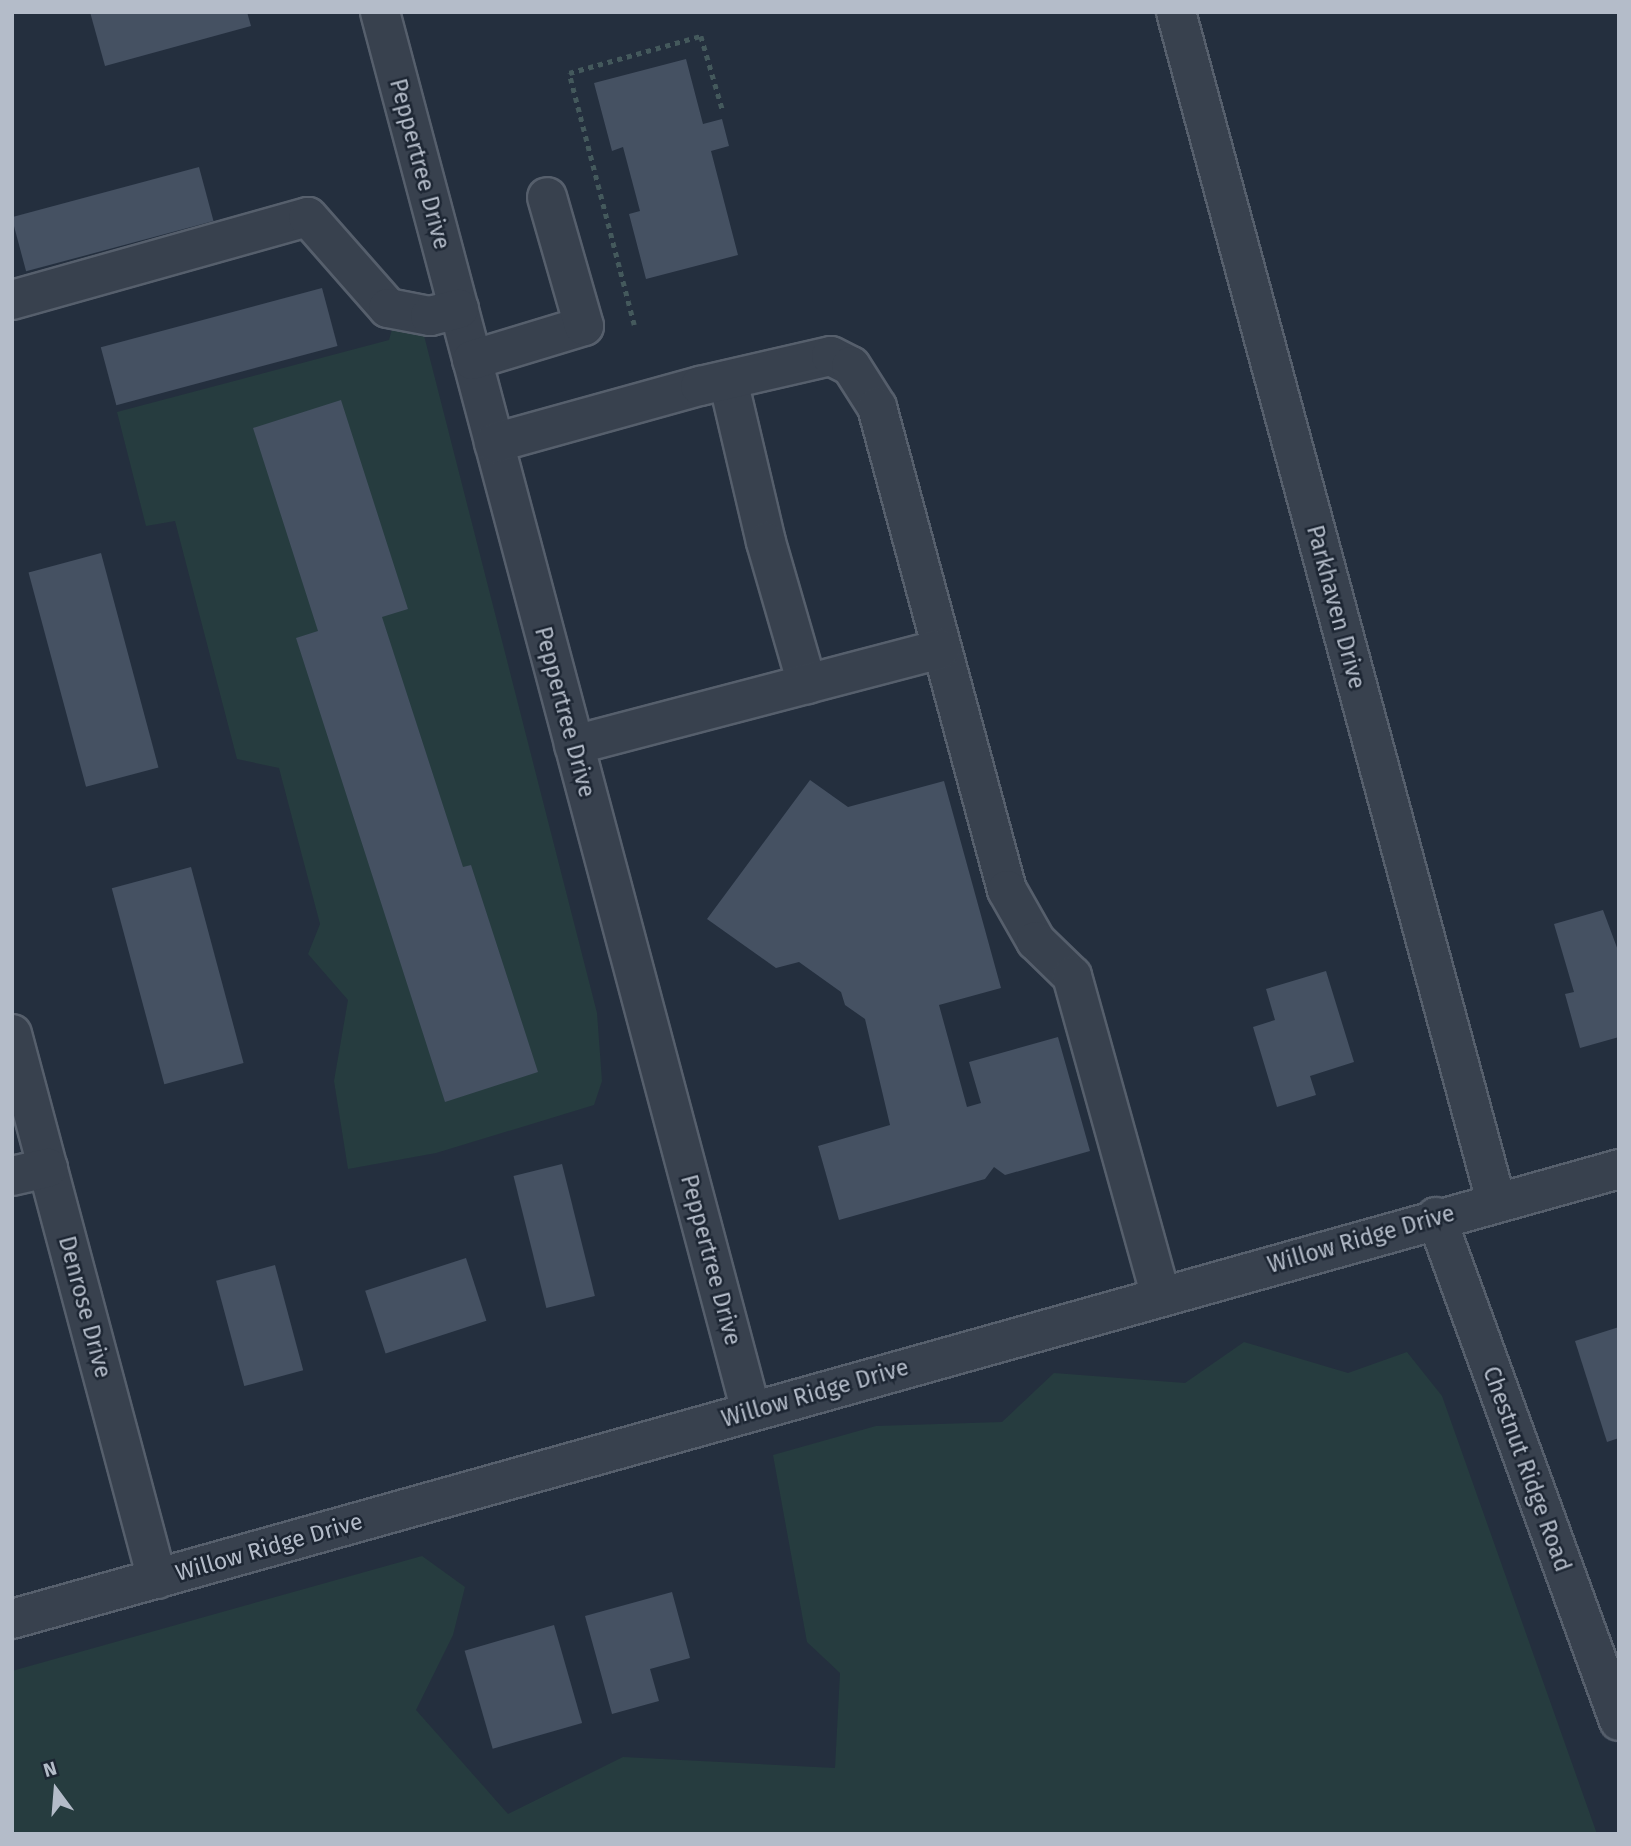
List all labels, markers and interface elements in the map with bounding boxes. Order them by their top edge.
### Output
street label: Peppertree Drive [384,76,456,252]
street label: Parkhaven Drive [1301,522,1371,692]
street label: Peppertree Drive [529,624,601,800]
street label: Peppertree Drive [675,1172,747,1348]
street label: Willow Ridge Drive [1264,1199,1458,1279]
street label: Denrose Drive [53,1233,117,1381]
street label: Willow Ridge Drive [718,1353,912,1433]
street label: Chestnut Ridge Road [1477,1363,1577,1575]
street label: Willow Ridge Drive [172,1507,366,1587]
north arrow [21,1755,91,1825]
text: N [41,1757,59,1782]

